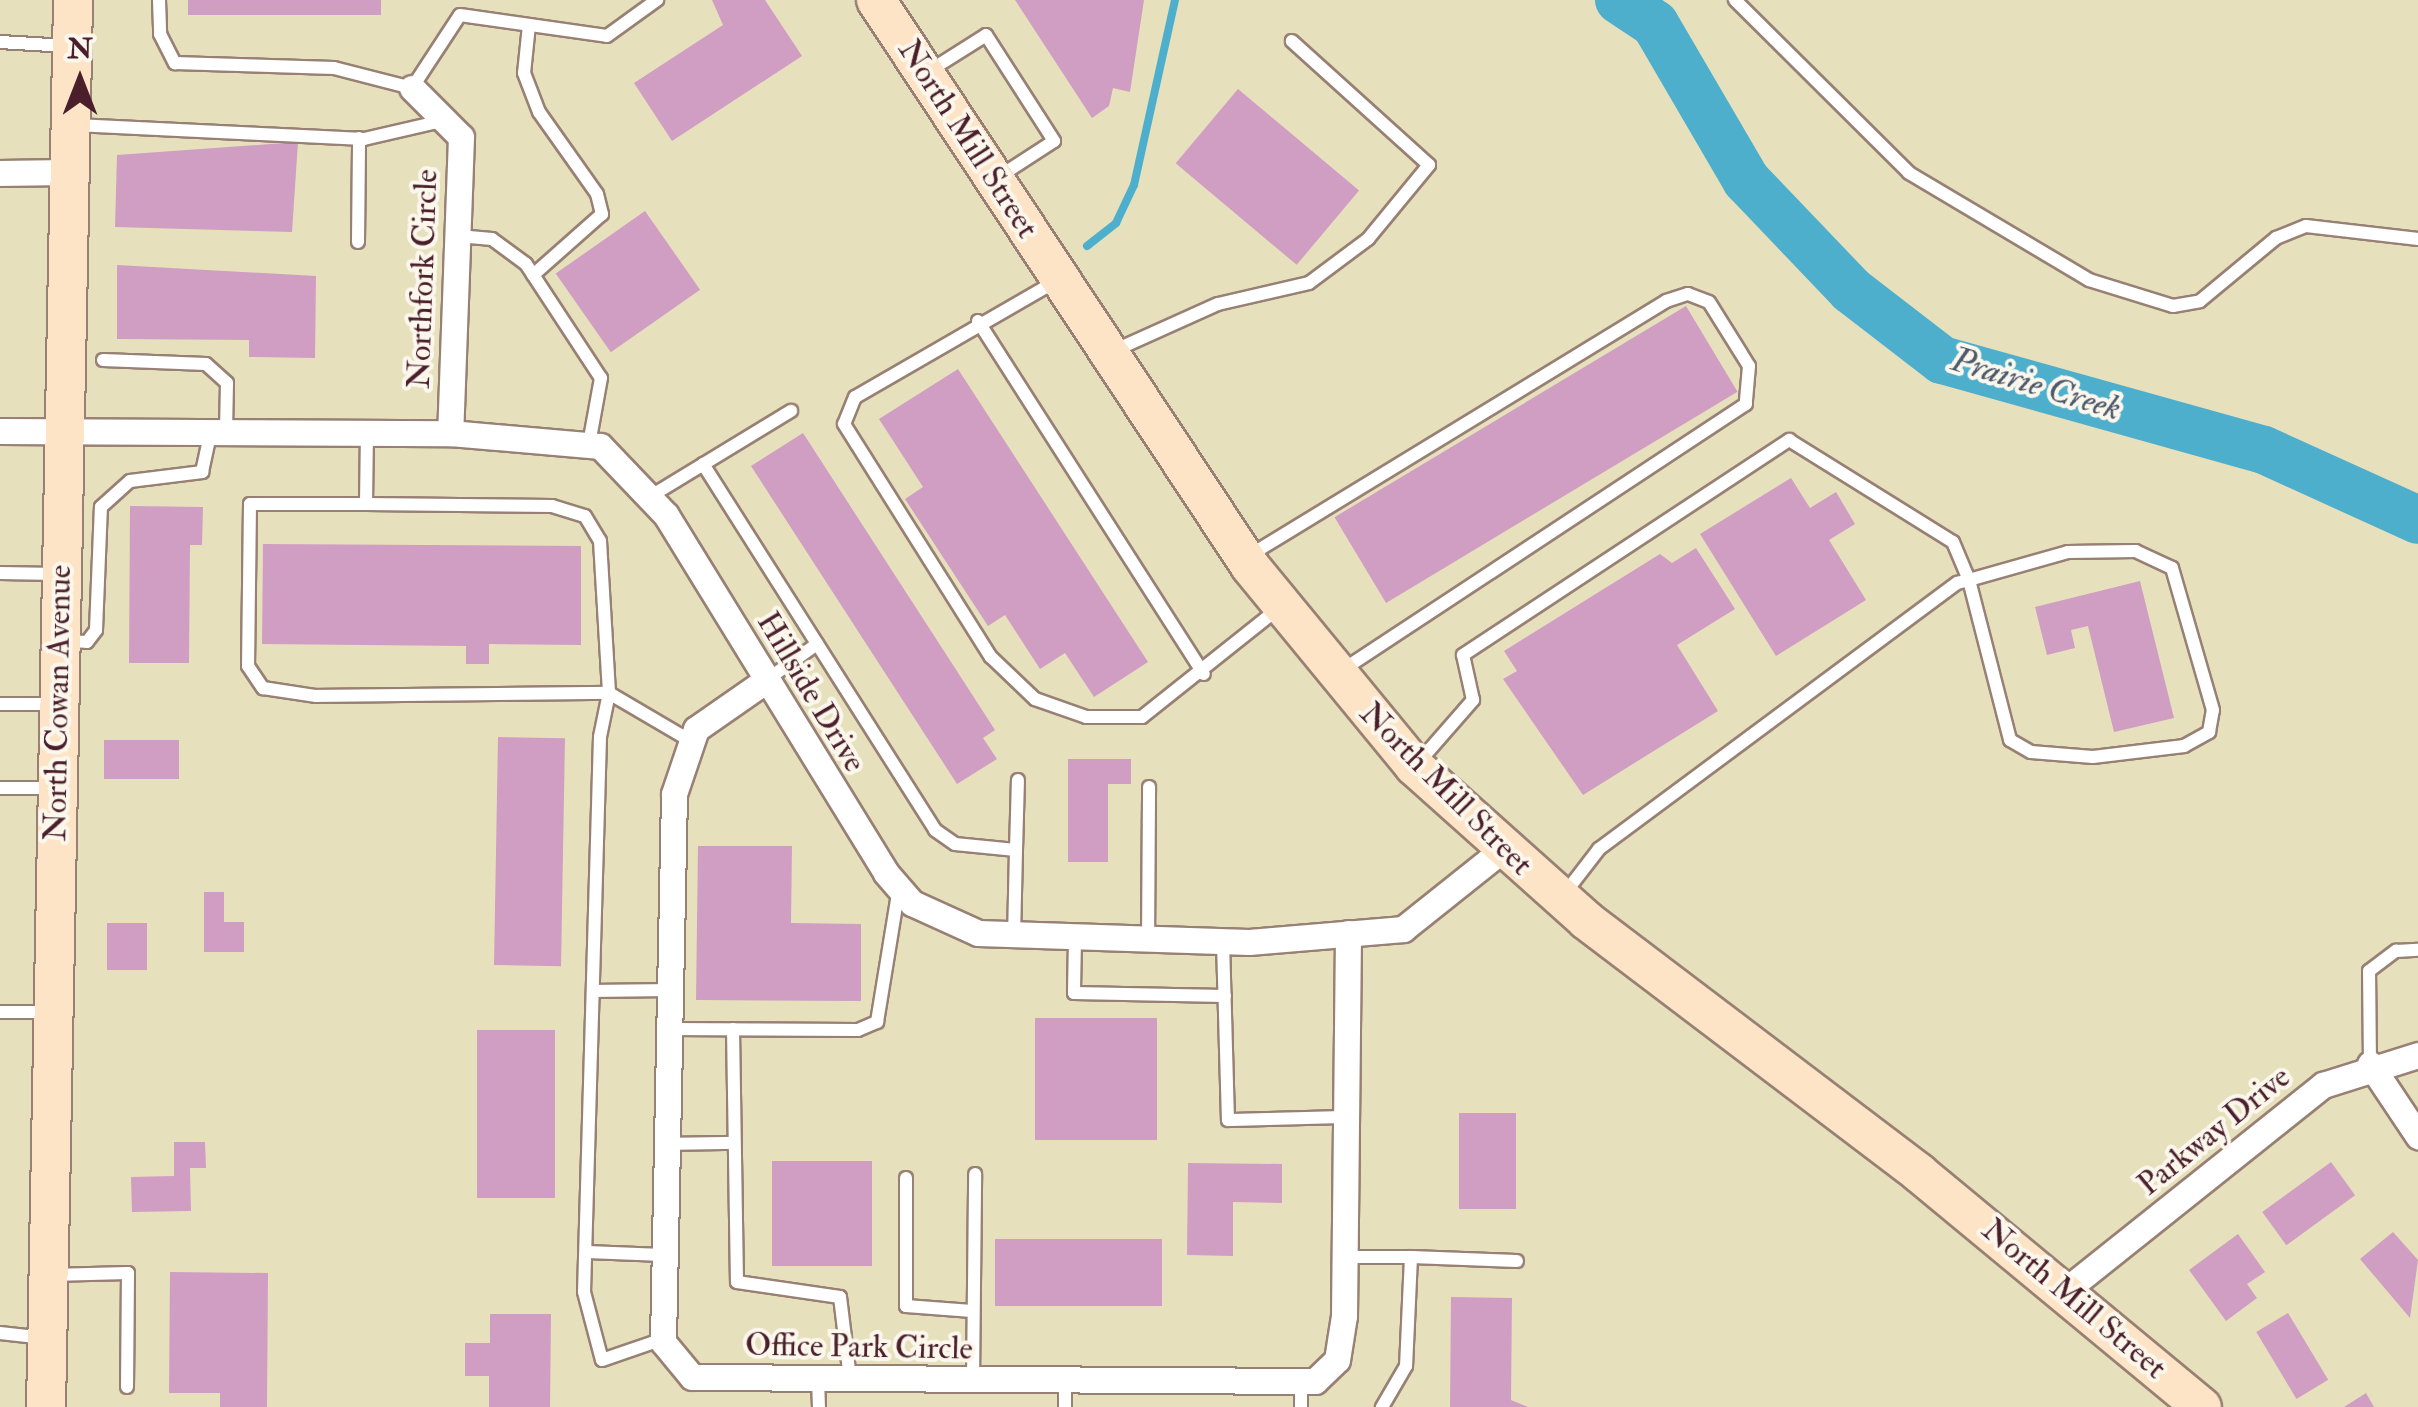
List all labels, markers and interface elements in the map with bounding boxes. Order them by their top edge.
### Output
north arrow [30,30,130,130]
text: N [67,32,93,67]
street label: North Mill Street [890,33,1046,245]
street label: Northfork Circle [400,169,446,389]
water label: Prairie Creek [1946,338,2126,430]
street label: North Cowan Avenue [36,564,80,842]
street label: Hillside Drive [748,605,874,779]
street label: North Mill Street [1352,695,1540,883]
street label: Parkway Drive [2130,1058,2298,1204]
street label: North Mill Street [1974,1211,2174,1387]
street label: Office Park Circle [745,1326,973,1368]

